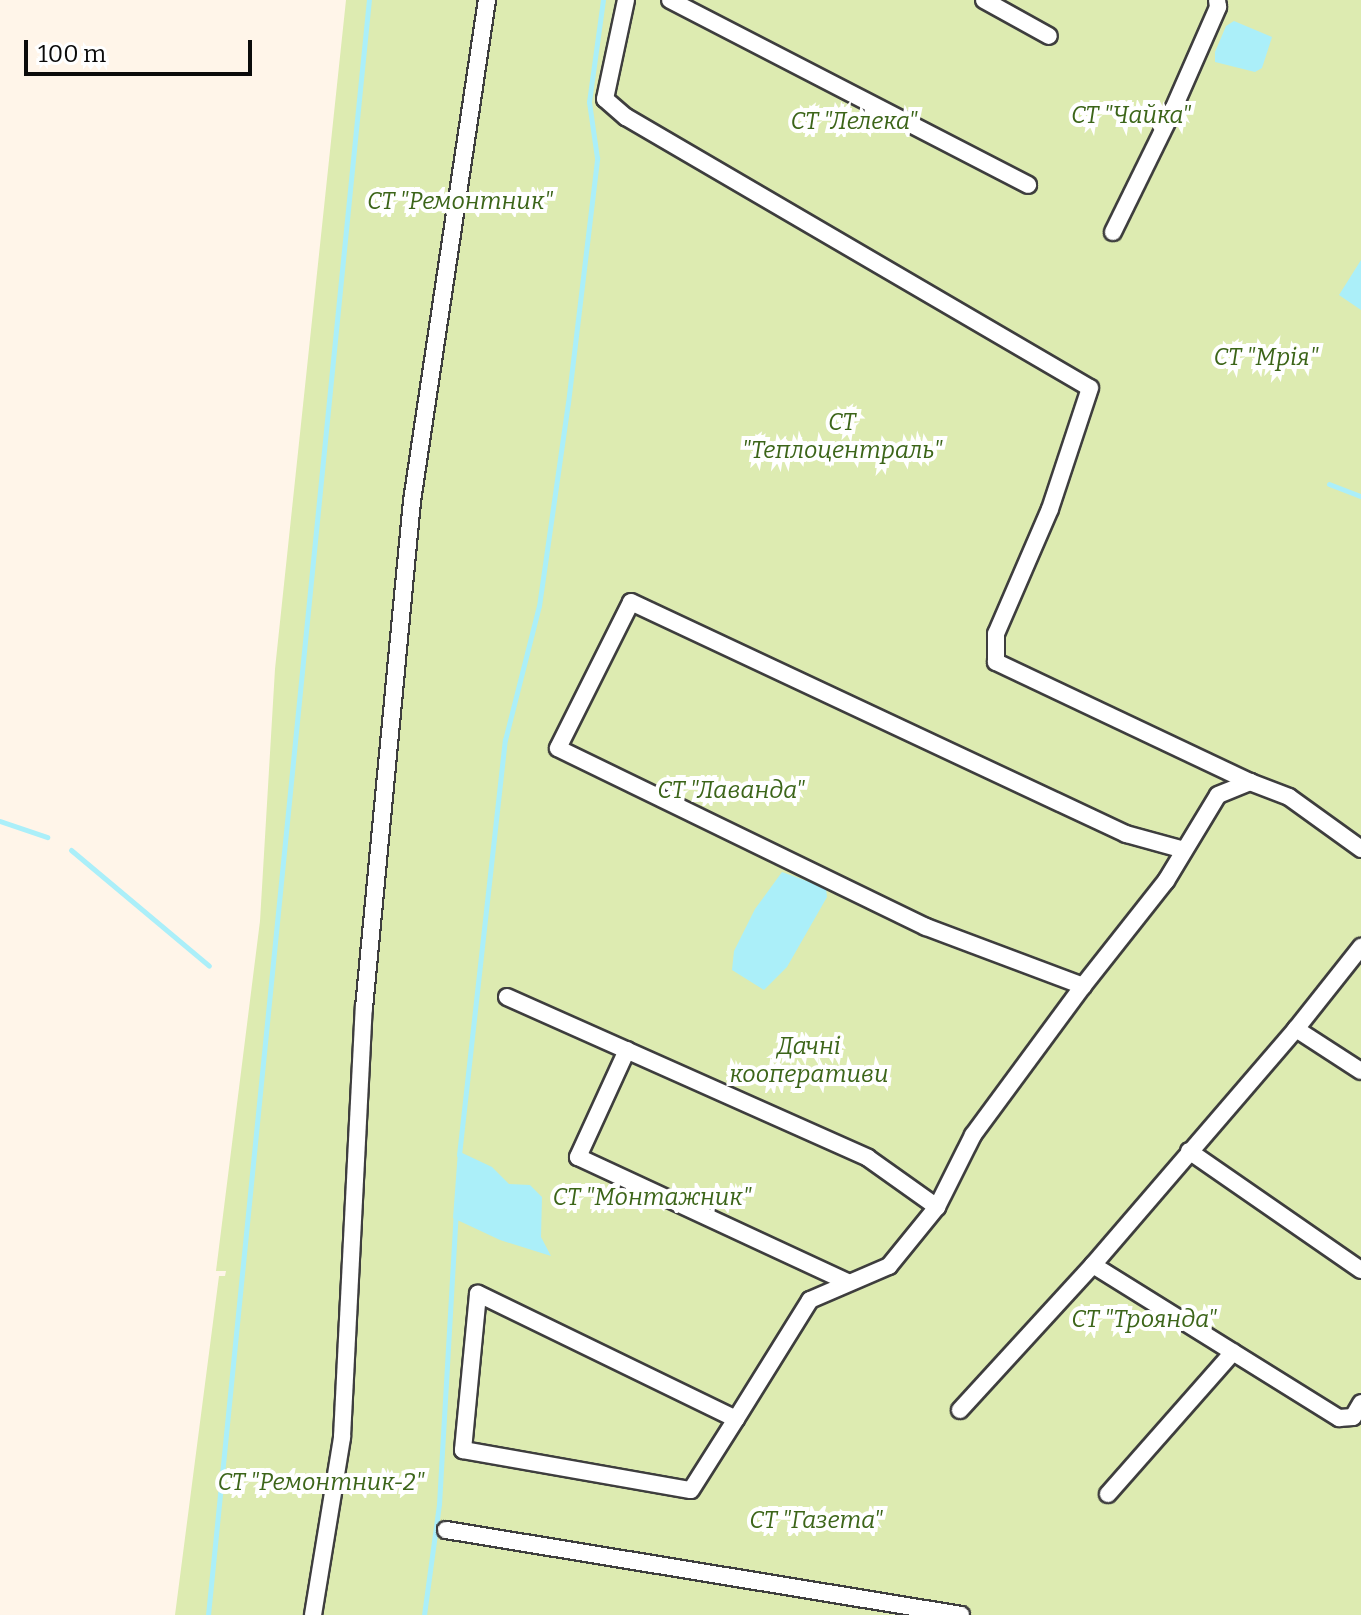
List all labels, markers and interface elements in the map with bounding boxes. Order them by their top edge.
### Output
scale bar [28,24,256,74]
text: 100 m [38,40,106,68]
park label: СТ "Чайка" [1071,102,1191,130]
park label: СТ "Лелека" [791,108,917,136]
park label: СТ "Ремонтник" [367,188,553,216]
park label: СТ "Мрія" [1214,344,1318,372]
park label: СТ "Теплоцентраль" [742,409,942,465]
park label: СТ "Лаванда" [657,777,805,805]
park label: Дачні кооперативи [730,1033,888,1089]
park label: СТ "Монтажник" [553,1184,751,1212]
park label: СТ "Троянда" [1071,1306,1217,1334]
park label: СТ "Ремонтник-2" [217,1469,425,1497]
park label: СТ "Газета" [749,1507,883,1535]

